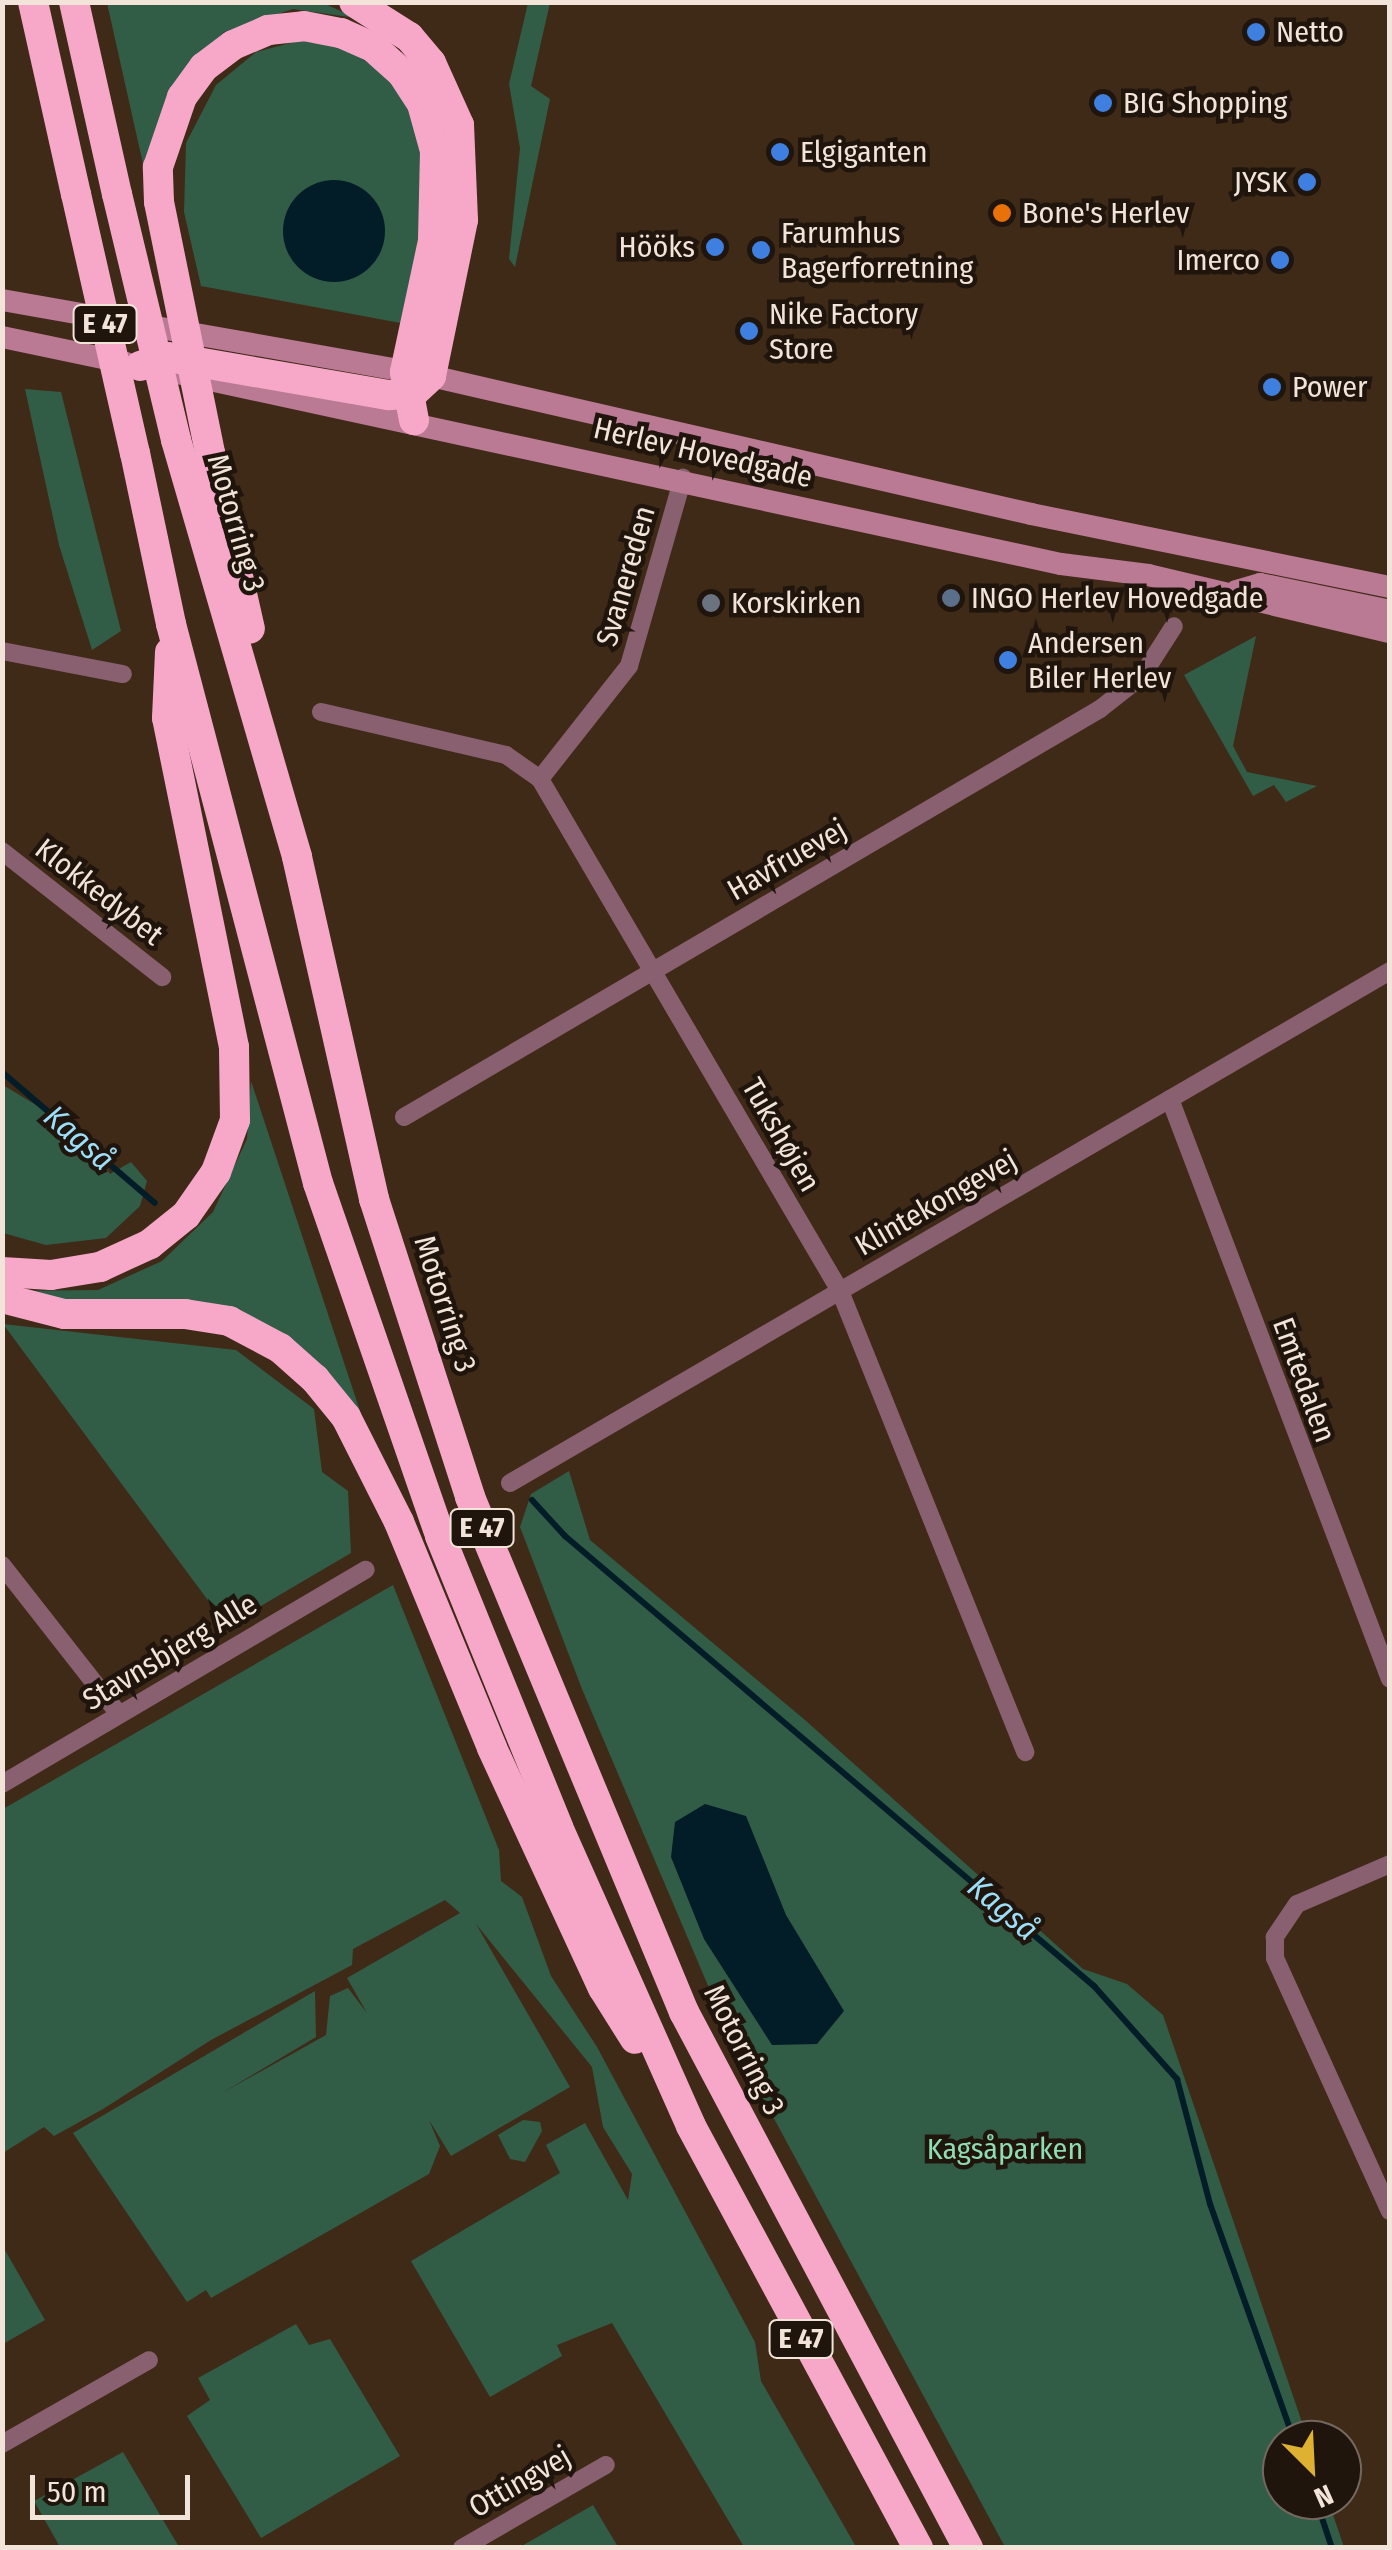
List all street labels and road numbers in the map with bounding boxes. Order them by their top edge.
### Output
road number: E 47 [72,301,138,347]
street label: Herlev Hovedgade [590,410,816,496]
street label: Motorring 3 [199,450,273,596]
street label: Svanereden [589,502,663,650]
street label: Havfruevej [721,812,853,908]
street label: Klokkedybet [28,831,170,953]
street label: Tukshøjen [734,1072,828,1198]
street label: Klintekongevej [849,1142,1023,1264]
street label: Motorring 3 [406,1231,484,1377]
street label: Emtedalen [1265,1313,1343,1447]
road number: E 47 [450,1505,514,1551]
street label: Stavnsbjerg Alle [76,1586,264,1718]
street label: Motorring 3 [696,1979,792,2121]
road number: E 47 [768,2316,834,2362]
street label: Ottingvej [463,2439,577,2525]

